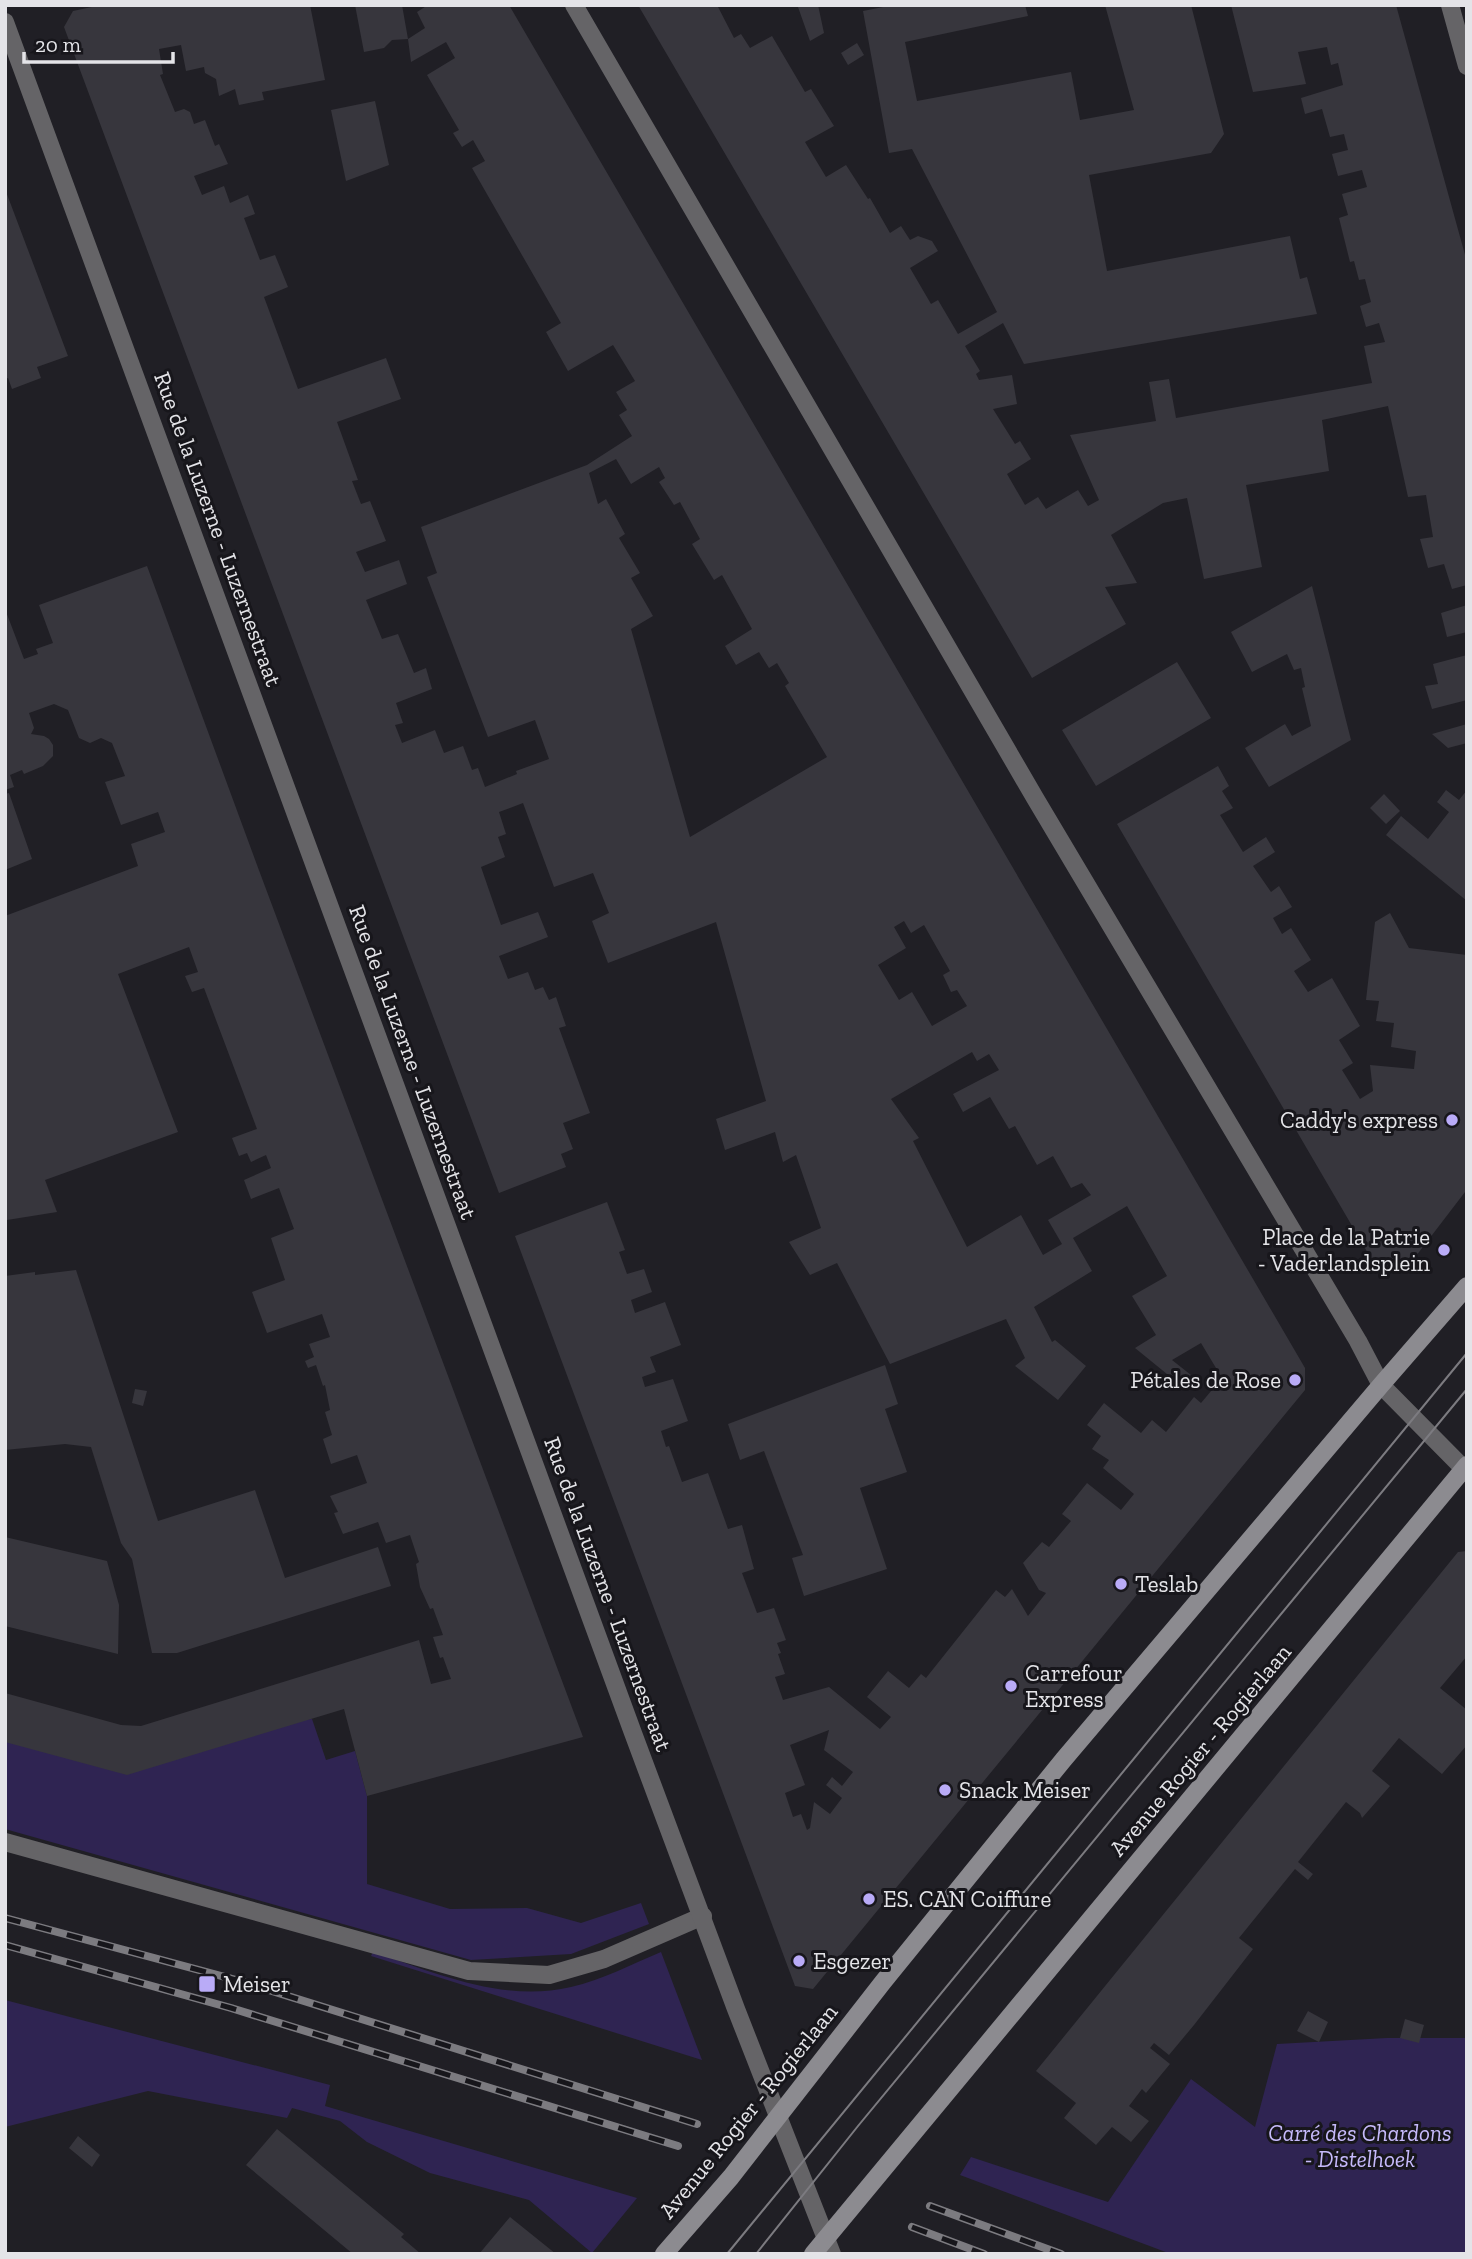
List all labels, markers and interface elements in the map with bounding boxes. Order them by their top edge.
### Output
scale bar [24,21,173,65]
text: 20 m [35,32,81,57]
street label: Rue de la Luzerne - Luzernestraat [148,368,288,690]
street label: Rue de la Luzerne - Luzernestraat [343,901,483,1223]
place label: Caddy's express [1280,1106,1438,1134]
marker: Caddy's express [1444,1112,1460,1128]
place label: Place de la Patrie - Vaderlandsplein [1258,1223,1430,1277]
marker: Place de la Patrie - Vaderlandsplein [1436,1242,1452,1258]
place label: Pétales de Rose [1130,1366,1281,1394]
marker: Pétales de Rose [1287,1372,1303,1388]
street label: Rue de la Luzerne - Luzernestraat [538,1433,678,1755]
place label: Teslab [1135,1570,1198,1598]
marker: Teslab [1113,1576,1129,1592]
street label: Avenue Rogier - Rogierlaan [1103,1638,1297,1862]
place label: Carrefour Express [1025,1659,1123,1713]
marker: Carrefour Express [1003,1678,1019,1694]
place label: Snack Meiser [959,1776,1091,1804]
marker: Snack Meiser [937,1782,953,1798]
place label: ES. CAN Coiffure [883,1885,1051,1913]
marker: ES. CAN Coiffure [861,1891,877,1907]
place label: Esgezer [813,1947,891,1975]
marker: Esgezer [791,1953,807,1969]
place label: Meiser [223,1970,291,1998]
marker: Meiser [197,1974,217,1994]
street label: Avenue Rogier - Rogierlaan [653,1998,843,2224]
park label: Carré des Chardons - Distelhoek [1268,2119,1452,2173]

